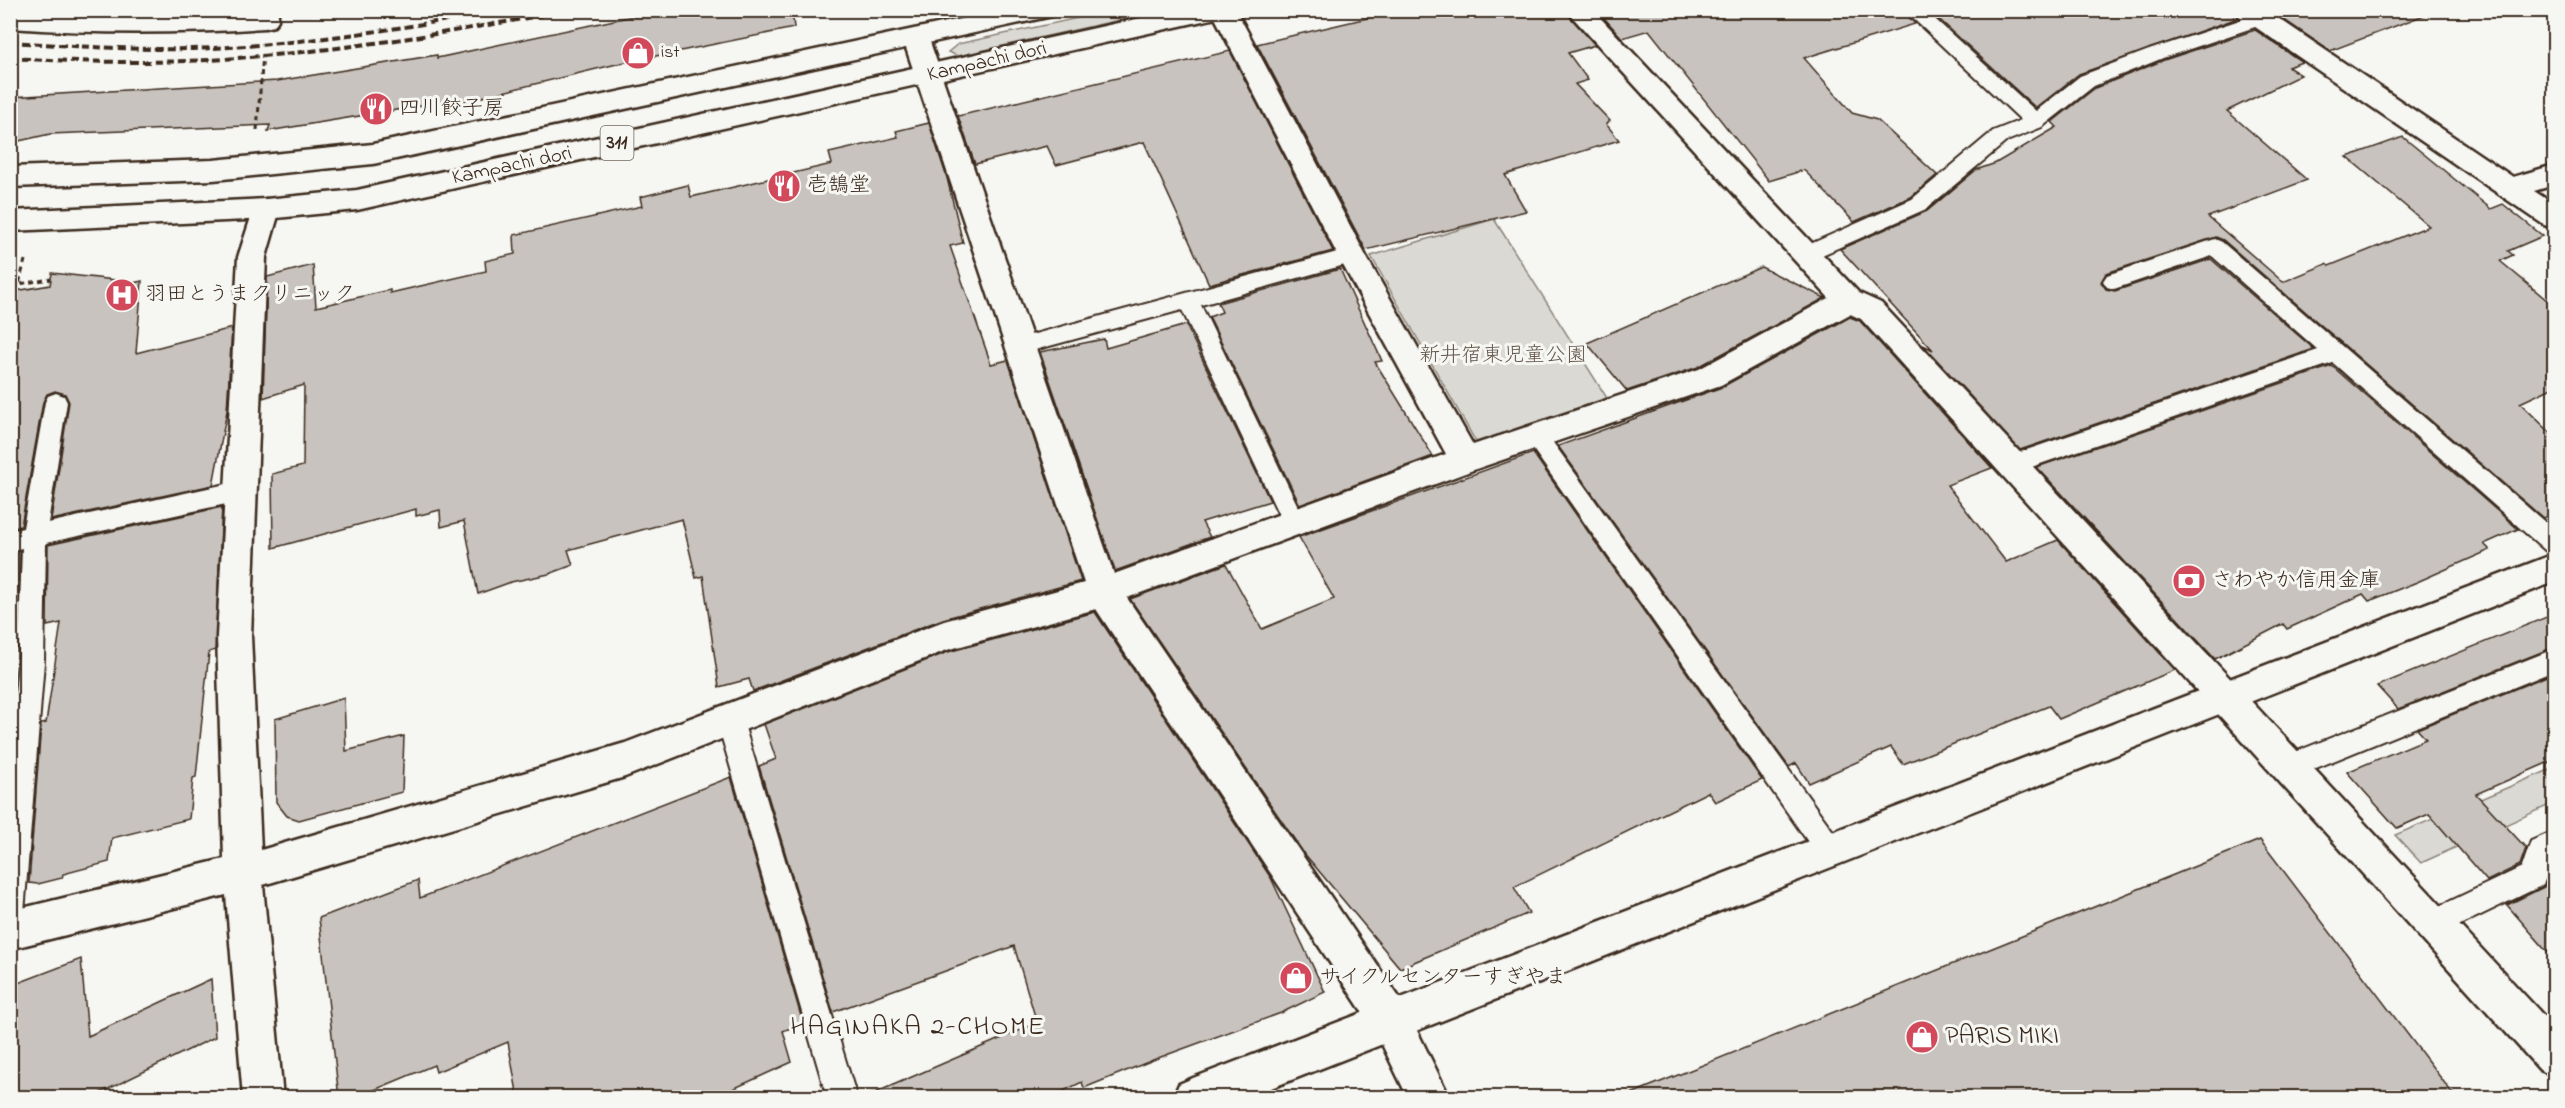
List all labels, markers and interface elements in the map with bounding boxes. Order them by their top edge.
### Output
street label: Kampachi dori [924,34,1050,90]
shop icon: ist [620,35,656,71]
place label: ist [661,40,679,66]
restaurant icon: 四川餃子房 [358,91,394,127]
place label: 四川餃子房 [399,94,504,124]
road number: 311 [600,126,634,160]
street label: Kampachi dori [449,139,575,193]
restaurant icon: 壱鵠堂 [766,168,802,204]
place label: 壱鵠堂 [807,171,870,201]
hospital icon: 羽田とうまクリニック [104,277,140,313]
place label: 羽田とうまクリニック [145,280,355,310]
park label: 新井宿東児童公園 [1419,341,1587,371]
bank icon: さわやか信用金庫 [2171,563,2207,599]
place label: さわやか信用金庫 [2212,566,2380,596]
shop icon: サイクルセンターすぎやま [1278,960,1314,996]
place label: サイクルセンターすぎやま [1319,963,1567,993]
district label: HAGINAKA 2-CHOME [790,1008,1046,1047]
place label: PARIS MIKI [1945,1018,2059,1056]
shop icon: PARIS MIKI [1904,1019,1940,1055]

